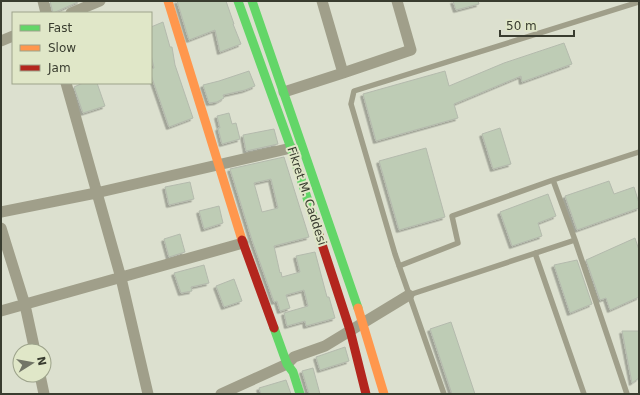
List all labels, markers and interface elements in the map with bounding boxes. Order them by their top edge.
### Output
legend [12,12,152,84]
scale bar [500,12,574,38]
text: 50 m [506,19,537,33]
text: Fast [48,21,72,35]
text: Slow [48,41,76,55]
text: Jam [47,61,71,75]
street label: Fikret M. Caddesi [284,145,330,247]
north arrow [12,343,52,383]
text: N [34,355,49,367]

